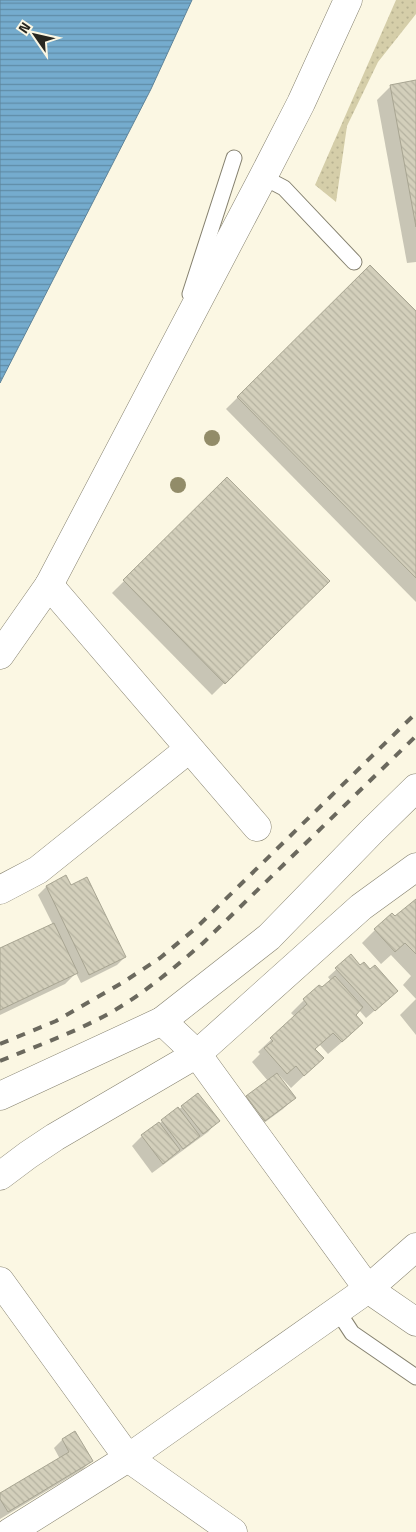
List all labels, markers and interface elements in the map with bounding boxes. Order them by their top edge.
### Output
north arrow [10,10,60,60]
text: N [12,18,35,37]

